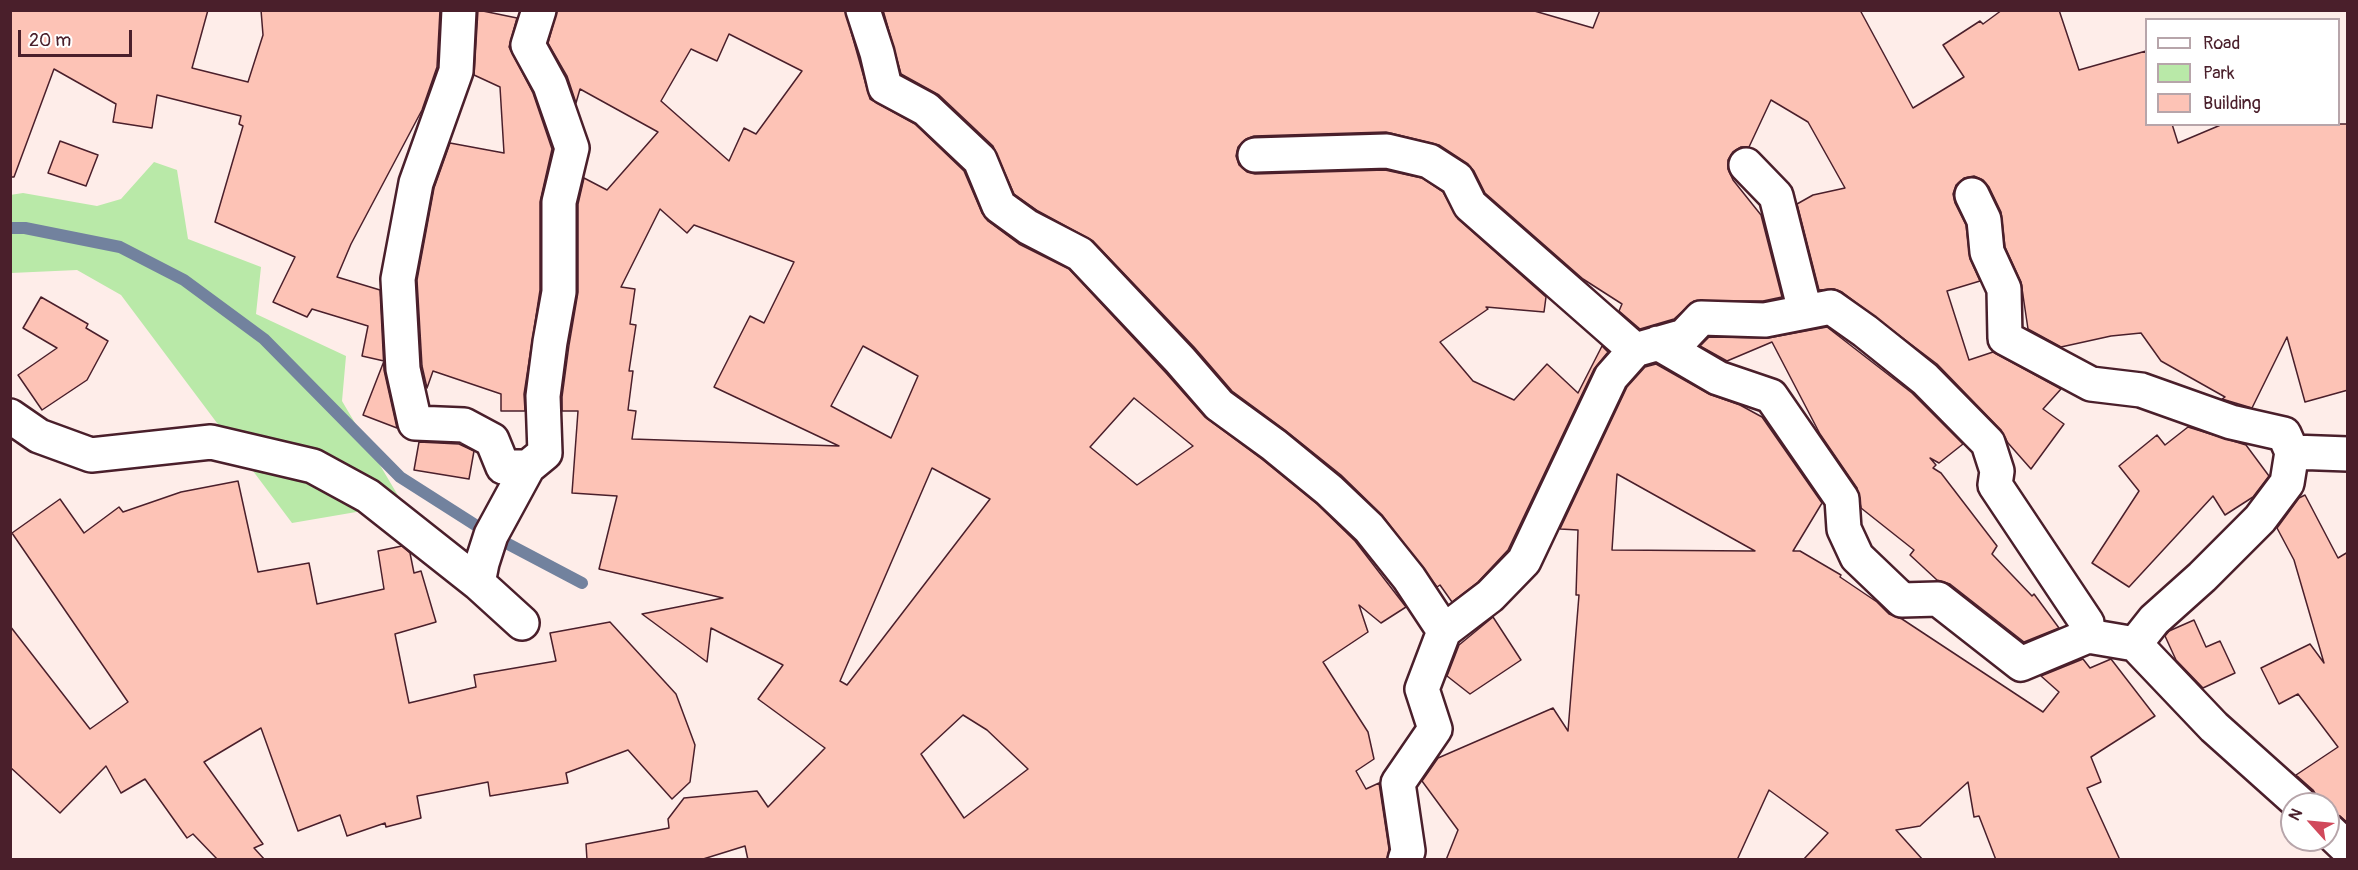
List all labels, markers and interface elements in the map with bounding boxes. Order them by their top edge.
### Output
scale bar [21,18,135,56]
legend [2145,18,2340,126]
text: 20 m [29,29,71,52]
text: Road [2203,32,2240,55]
text: Park [2203,62,2235,85]
text: Building [2203,92,2261,115]
north arrow [2280,792,2340,852]
text: N [2284,805,2307,824]

